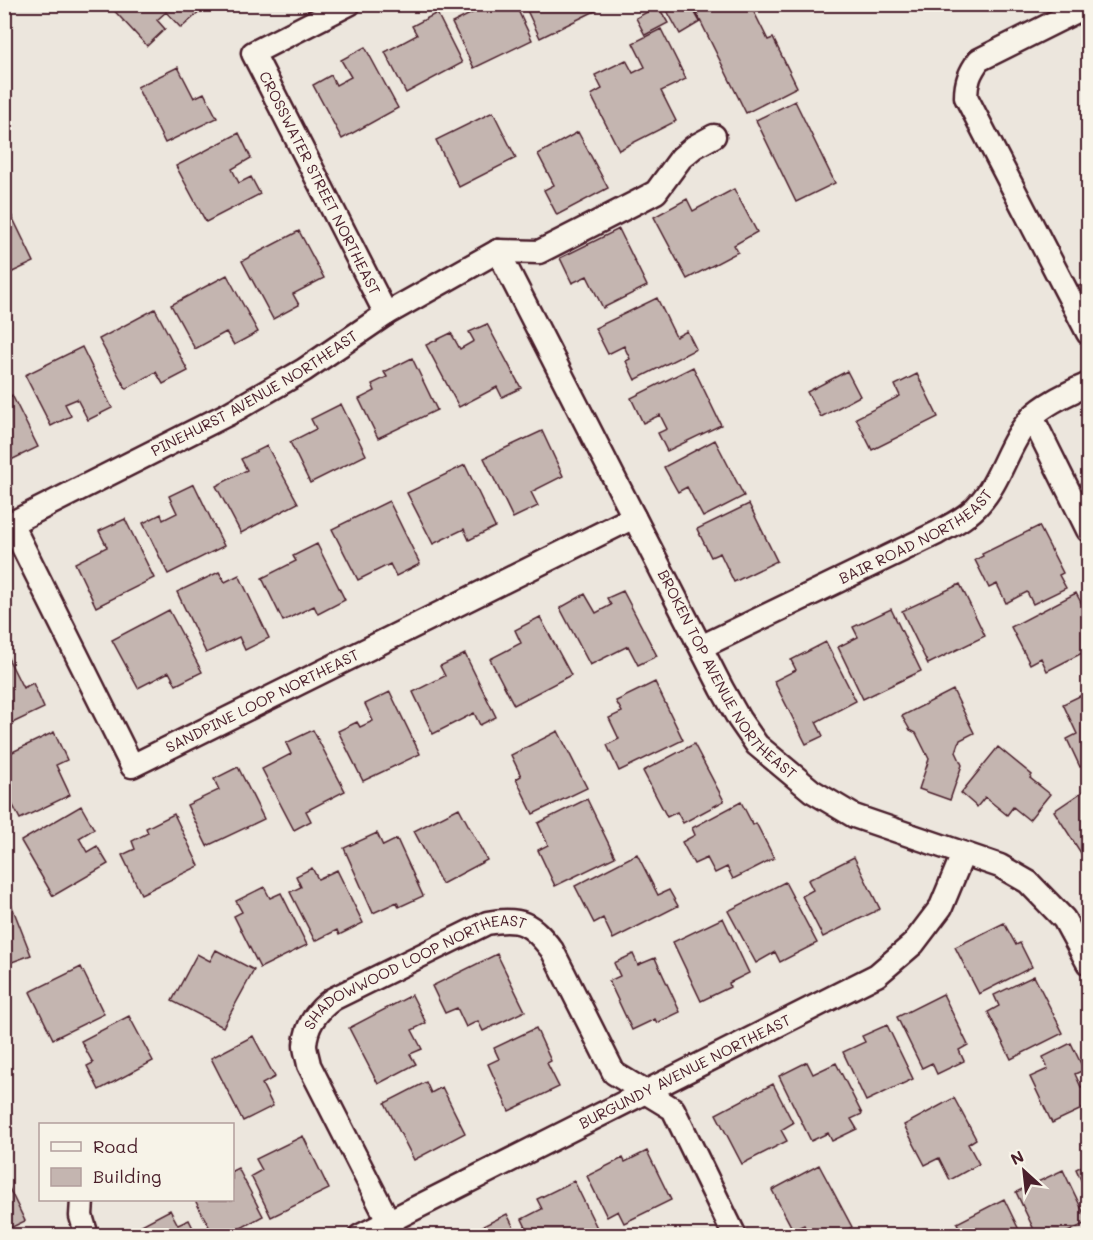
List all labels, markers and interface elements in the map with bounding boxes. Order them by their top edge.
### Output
street label: CROSSWATER STREET NORTHEAST [255,68,386,298]
street label: PINEHURST AVENUE NORTHEAST [147,325,361,460]
street label: BAIR ROAD NORTHEAST [835,485,996,588]
street label: BROKEN TOP AVENUE NORTHEAST [654,566,801,783]
street label: SANDPINE LOOP NORTHEAST [162,644,362,757]
street label: SHADOWWOOD LOOP NORTHEAST [299,910,529,1033]
street label: BURGUNDY AVENUE NORTHEAST [575,1009,794,1133]
legend [39,1123,234,1201]
text: Road [93,1134,138,1158]
north arrow [994,1141,1054,1201]
text: N [1007,1145,1027,1169]
text: Building [93,1164,161,1188]

